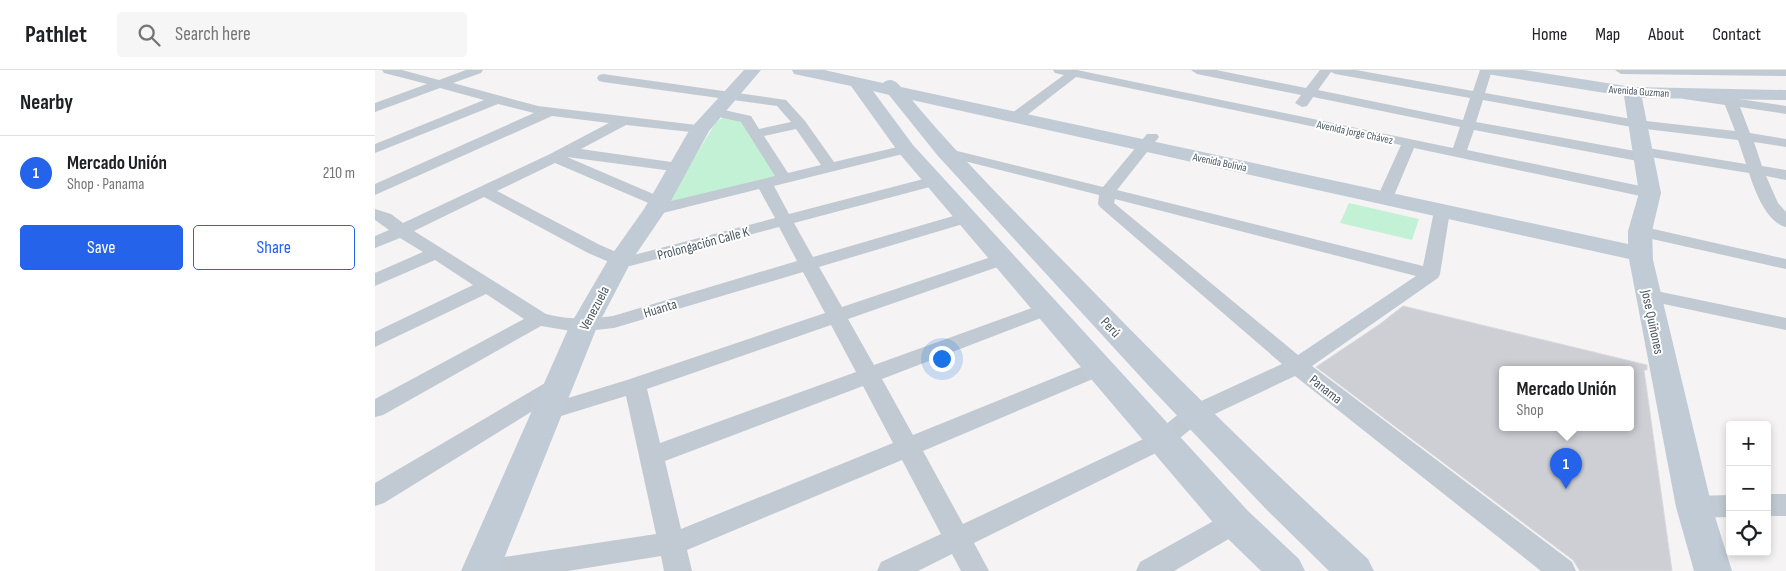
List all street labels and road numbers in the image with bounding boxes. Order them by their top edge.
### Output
street label: Avenida Guzman [1607,83,1670,100]
street label: Avenida Jorge Chávez [1315,118,1394,147]
street label: Avenida Bolivia [1191,150,1248,175]
street label: Prolongación Calle K [655,223,751,264]
street label: Venezuela [576,283,613,333]
street label: Jose Quiñones [1637,287,1668,356]
street label: Huanta [641,295,679,322]
street label: Perú [1097,314,1124,341]
street label: Panama [1306,371,1345,407]

